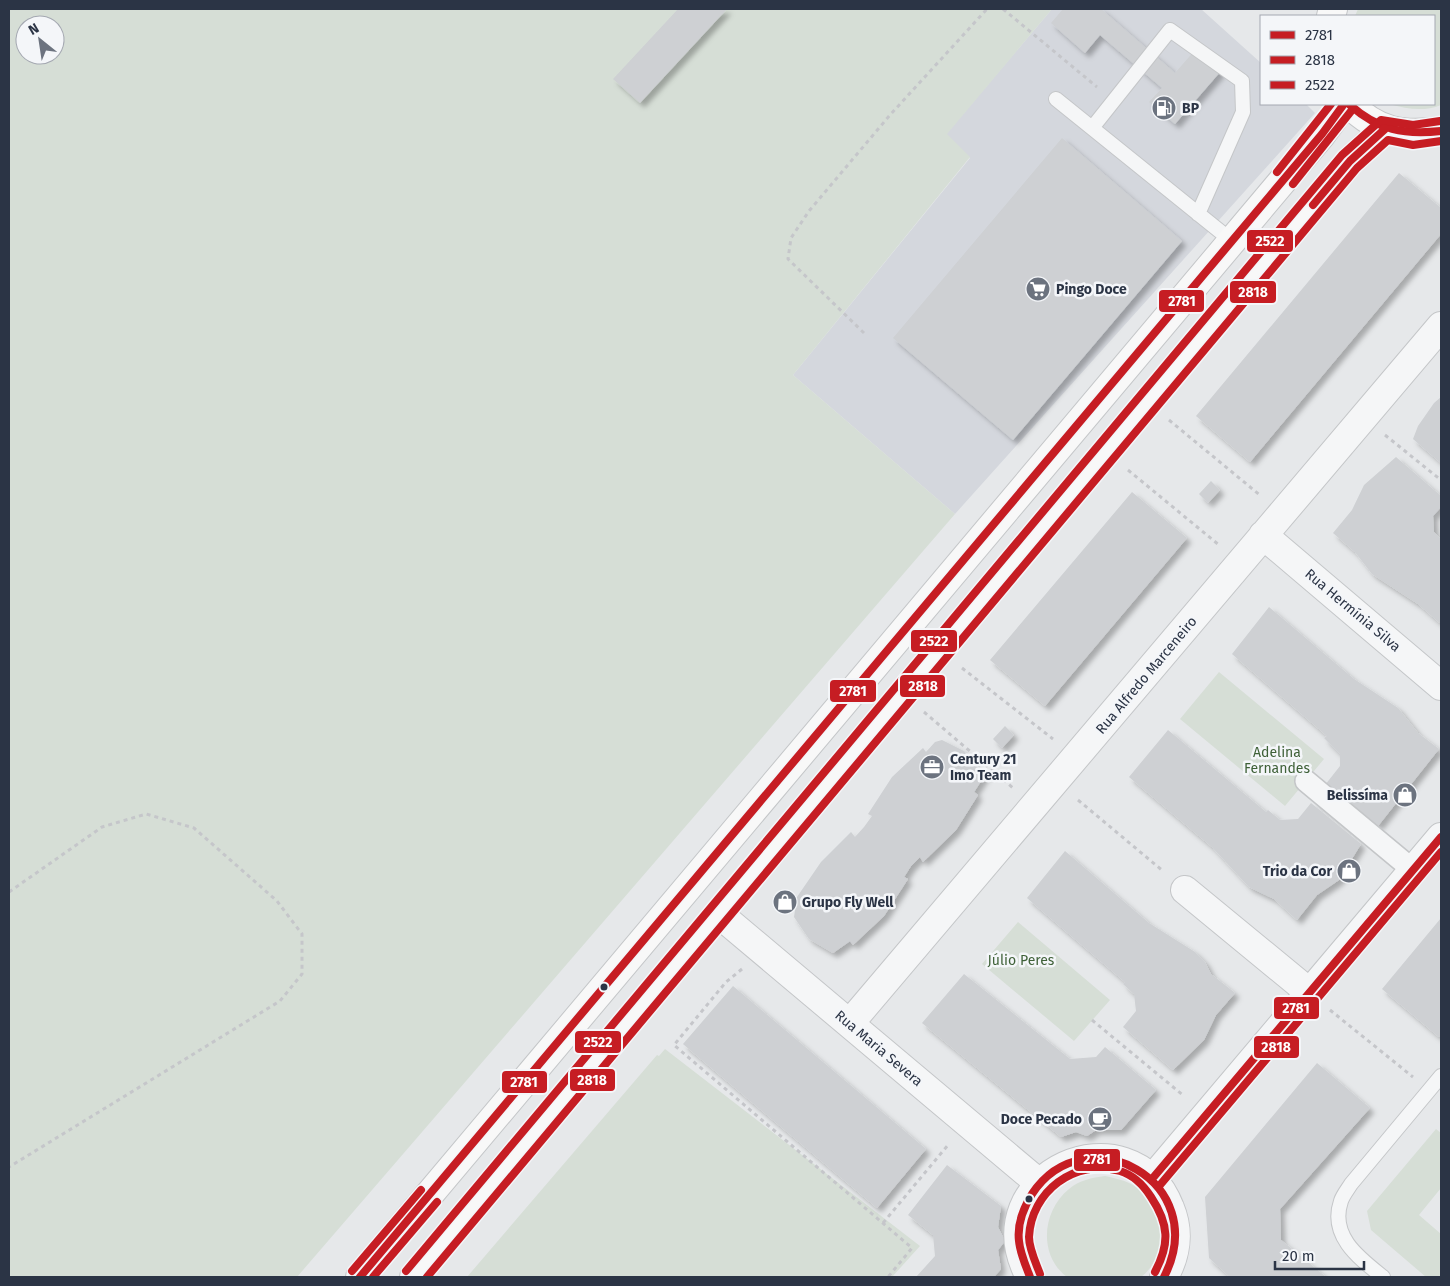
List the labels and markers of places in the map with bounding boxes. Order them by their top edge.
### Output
fuel station icon: BP [1151,95,1177,121]
place label: BP [1182,100,1200,117]
supermarket icon: Pingo Doce [1025,276,1051,302]
place label: Pingo Doce [1056,281,1127,298]
place label: Century 21 Imo Team [950,751,1017,784]
office icon: Century 21 Imo Team [919,754,945,780]
shop icon: Belissíma [1392,782,1418,808]
place label: Belissíma [1327,787,1388,804]
shop icon: Trio da Cor [1336,858,1362,884]
place label: Trio da Cor [1263,863,1332,880]
shop icon: Grupo Fly Well [772,889,798,915]
place label: Grupo Fly Well [802,894,894,911]
unlabelled marker [599,982,609,992]
cafe icon: Doce Pecado [1087,1106,1113,1132]
place label: Doce Pecado [1001,1111,1082,1128]
unlabelled marker [1024,1194,1034,1204]

